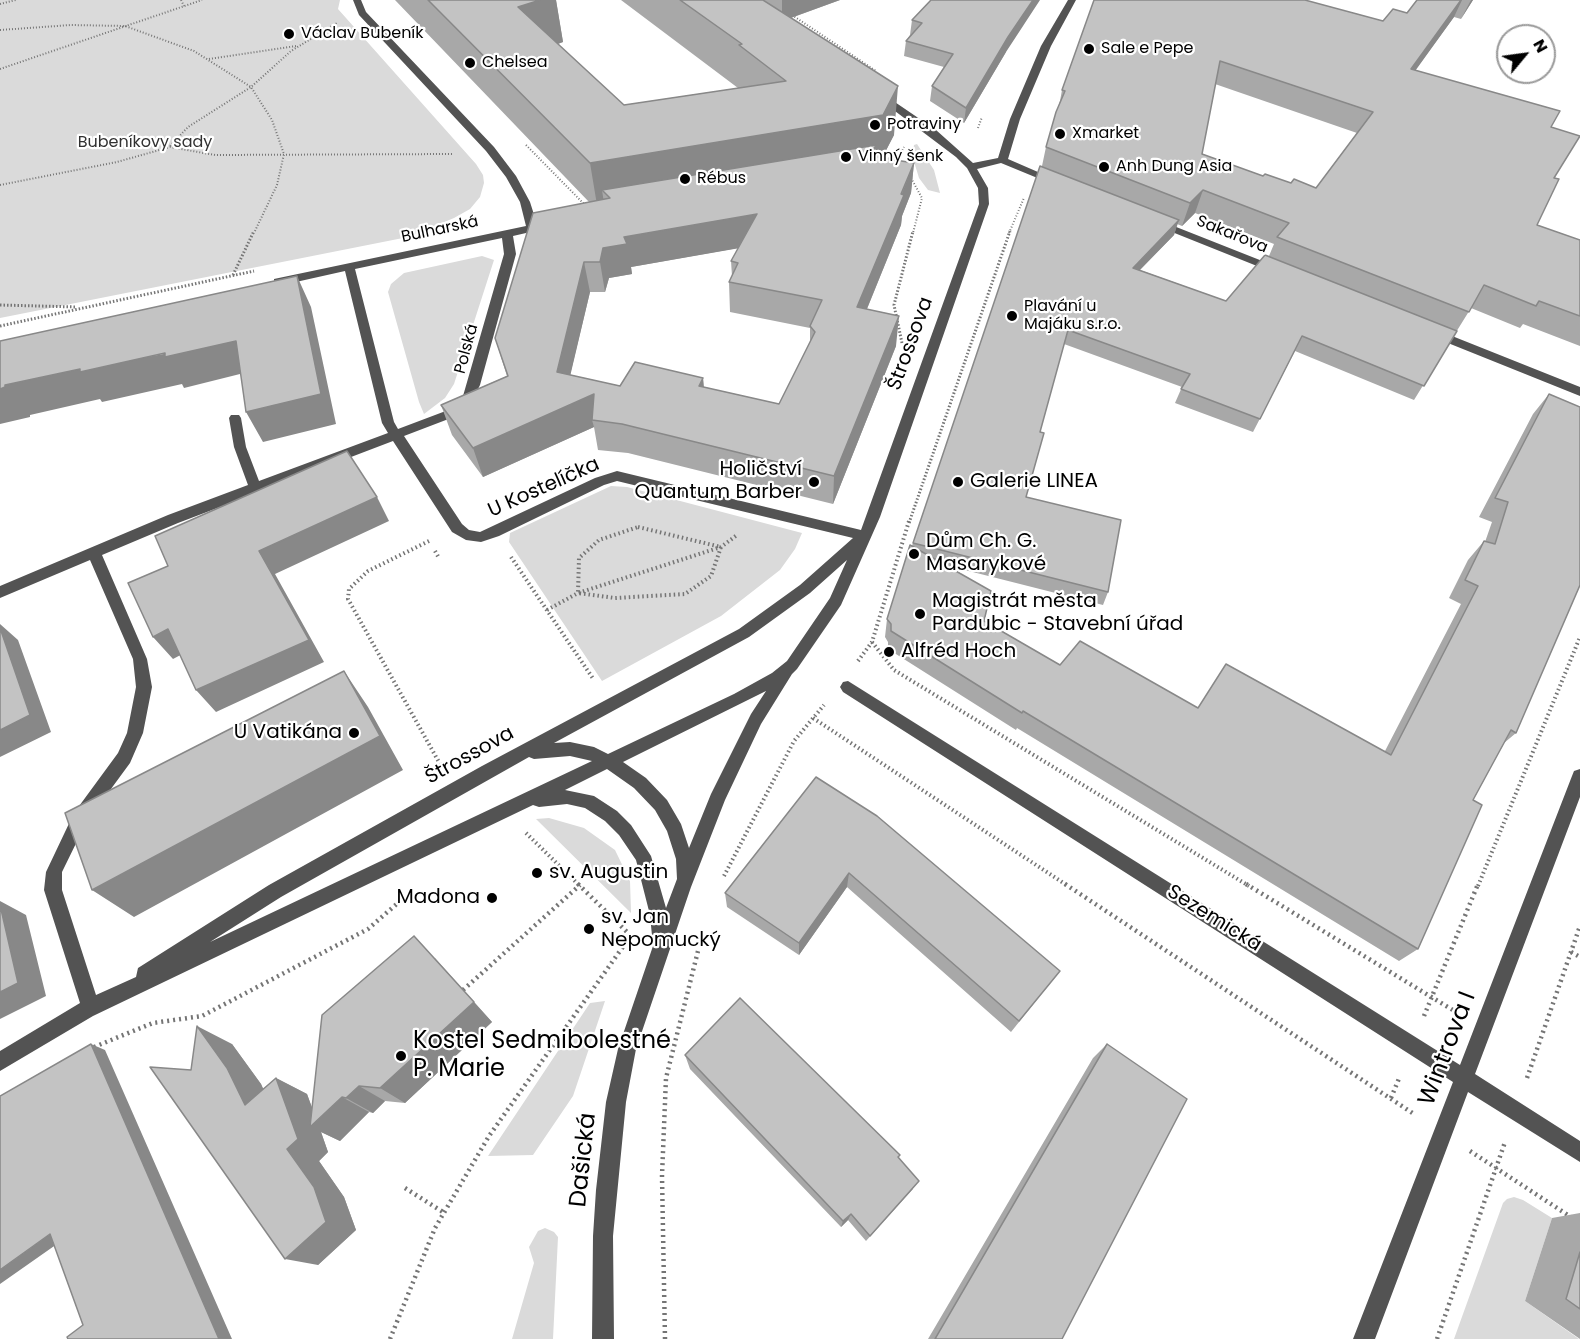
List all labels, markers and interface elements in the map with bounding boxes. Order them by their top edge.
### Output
place label: Václav Bubeník [301,24,424,44]
north arrow [1496,24,1556,84]
marker: Václav Bubeník [282,27,296,41]
text: N [1527,35,1553,57]
place label: Sale e Pepe [1101,39,1193,59]
marker: Sale e Pepe [1082,42,1096,56]
place label: Chelsea [482,53,548,73]
marker: Chelsea [463,56,477,70]
place label: Potraviny [887,115,961,135]
marker: Potraviny [868,118,882,132]
place label: Xmarket [1072,124,1139,144]
marker: Xmarket [1053,127,1067,141]
park label: Bubeníkovy sady [78,133,212,153]
place label: Vinný šenk [858,147,943,167]
marker: Vinný šenk [839,150,853,164]
place label: Anh Dung Asia [1116,157,1232,177]
marker: Anh Dung Asia [1097,160,1111,174]
place label: Rébus [697,169,746,189]
marker: Rébus [678,172,692,186]
street label: Bulharská [400,212,480,248]
street label: Sakařova [1194,212,1270,258]
street label: Štrossova [883,294,939,394]
place label: Plavání u Majáku s.r.o. [1024,297,1121,335]
marker: Plavání u Majáku s.r.o. [1005,309,1019,323]
street label: Polská [451,322,483,376]
street label: U Kostelíčka [485,453,603,523]
place label: Holičství Quantum Barber [634,458,802,505]
place label: Galerie LINEA [970,470,1098,494]
marker: Holičství Quantum Barber [807,475,821,489]
marker: Galerie LINEA [951,475,965,489]
place label: Dům Ch. G. Masarykové [926,530,1046,577]
marker: Dům Ch. G. Masarykové [907,547,921,561]
place label: Magistrát města Pardubic - Stavební úřad [932,590,1183,637]
marker: Magistrát města Pardubic - Stavební úřad [913,607,927,621]
place label: Alfréd Hoch [901,640,1016,664]
marker: Alfréd Hoch [882,645,896,659]
place label: U Vatikána [234,721,342,745]
street label: Štrossova [421,722,519,790]
marker: U Vatikána [347,726,361,740]
place label: sv. Augustin [549,861,668,885]
marker: sv. Augustin [530,866,544,880]
street label: Sezemická [1162,880,1266,958]
place label: Madona [397,886,480,910]
marker: Madona [485,891,499,905]
place label: sv. Jan Nepomucký [601,906,721,953]
marker: sv. Jan Nepomucký [582,922,596,936]
street label: Wintrova I [1413,988,1483,1110]
place label: Kostel Sedmibolestné P. Marie [413,1028,671,1084]
marker: Kostel Sedmibolestné P. Marie [394,1049,408,1063]
street label: Dašická [565,1111,603,1209]

